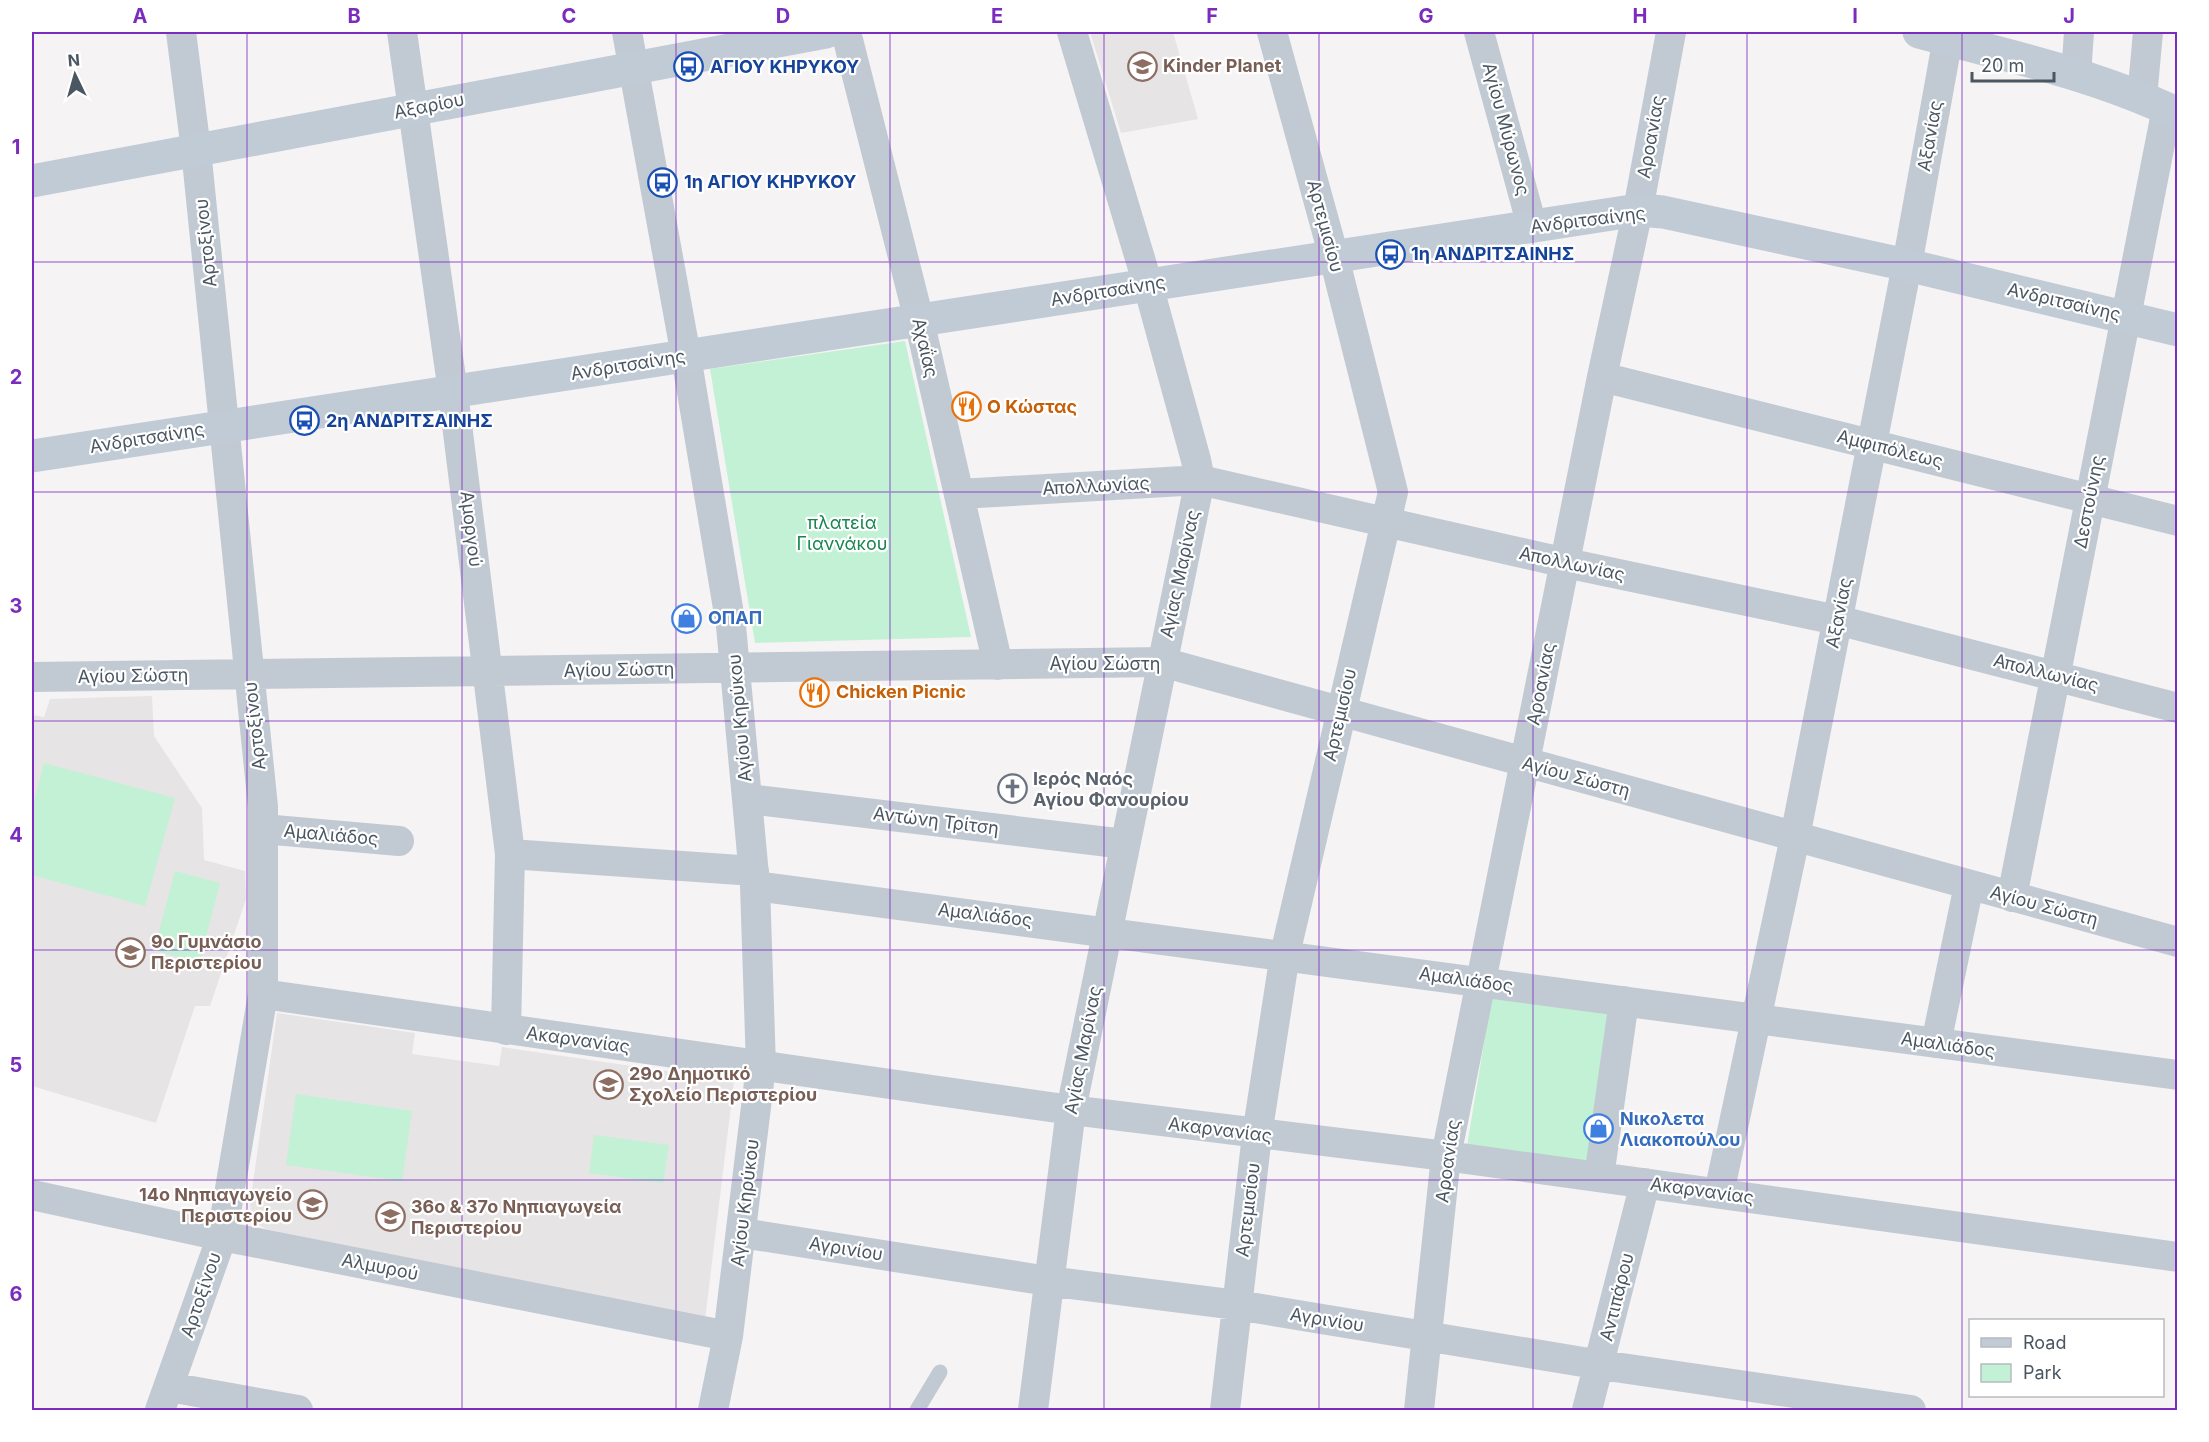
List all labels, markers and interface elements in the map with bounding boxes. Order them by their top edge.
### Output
text: A [133,4,148,28]
text: B [347,4,361,28]
text: C [562,4,576,28]
text: D [776,4,790,28]
text: E [991,4,1003,28]
text: F [1206,4,1218,28]
text: G [1418,4,1434,28]
text: H [1633,4,1647,28]
text: I [1852,4,1858,28]
text: J [2063,4,2075,28]
north arrow [45,45,105,105]
scale bar [1972,45,2054,83]
text: N [67,50,81,71]
school or university icon: Kinder Planet [1126,50,1158,82]
bus stop icon: ΑΓΙΟΥ ΚΗΡΥΚΟΥ [673,51,705,83]
place label: Kinder Planet [1163,55,1282,76]
text: 20 m [1981,55,2024,76]
place label: ΑΓΙΟΥ ΚΗΡΥΚΟΥ [710,56,859,77]
street label: Αγίου Μύρωνος [1479,60,1534,198]
street label: Αξαρίου [392,88,466,123]
street label: Αροανίας [1633,94,1668,180]
street label: Αξανίας [1913,99,1946,173]
text: 1 [12,135,20,159]
bus stop icon: 1η ΑΓΙΟΥ ΚΗΡΥΚΟΥ [647,166,679,198]
place label: 1η ΑΓΙΟΥ ΚΗΡΥΚΟΥ [684,171,856,192]
street label: Αρτεμισίου [1303,177,1348,274]
street label: Αρτοξίνου [190,198,221,288]
street label: Ανδριτσαίνης [1529,202,1647,237]
bus stop icon: 1η ΑΝΔΡΙΤΣΑΙΝΗΣ [1374,238,1406,270]
place label: 1η ΑΝΔΡΙΤΣΑΙΝΗΣ [1411,243,1574,264]
street label: Ανδριτσαίνης [1049,271,1167,310]
street label: Ανδριτσαίνης [2005,278,2123,325]
street label: Αχαΐας [908,316,944,380]
street label: Ανδριτσαίνης [569,345,687,384]
text: 2 [10,365,22,389]
restaurant icon: Ο Κώστας [950,391,982,423]
place label: Ο Κώστας [987,396,1077,417]
bus stop icon: 2η ΑΝΔΡΙΤΣΑΙΝΗΣ [289,405,321,437]
place label: 2η ΑΝΔΡΙΤΣΑΙΝΗΣ [326,410,493,431]
street label: Ανδριτσαίνης [88,418,206,457]
street label: Αμφιπόλεως [1835,425,1945,472]
street label: Δεστούνης [2069,454,2108,550]
street label: Απολλωνίας [1042,472,1150,499]
street label: Αμοργού [456,490,487,568]
street label: Αγίας Μαρίνας [1156,508,1203,640]
park label: πλατεία Γιαννάκου [797,512,887,554]
street label: Απολλωνίας [1517,542,1627,585]
street label: Αξανίας [1821,576,1856,650]
text: 3 [10,594,22,618]
shop icon: ΟΠΑΠ [671,602,703,634]
place label: ΟΠΑΠ [708,607,762,628]
street label: Αροανίας [1522,641,1559,727]
street label: Απολλωνίας [1992,649,2101,696]
street label: Αγίου Κηρύκου [723,653,756,783]
street label: Αγίου Σώστη [1050,653,1160,674]
street label: Αγίου Σώστη [563,658,675,681]
street label: Αγίου Σώστη [77,664,189,687]
street label: Αρτεμισίου [1319,666,1360,763]
restaurant icon: Chicken Picnic [799,676,831,708]
street label: Αρτοξίνου [239,681,270,771]
place label: Chicken Picnic [836,681,966,702]
street label: Αγίου Σώστη [1520,752,1632,801]
place label: Ιερός Ναός Αγίου Φανουρίου [1033,768,1189,810]
church icon: Ιερός Ναός Αγίου Φανουρίου [996,773,1028,805]
street label: Αντώνη Τρίτση [872,802,1000,839]
street label: Αμαλιάδος [283,820,379,849]
text: 4 [9,823,23,847]
street label: Αγίου Σώστη [1988,881,2100,930]
street label: Αμαλιάδος [937,898,1033,931]
place label: 9ο Γυμνάσιο Περιστερίου [151,931,262,973]
school or university icon: 9ο Γυμνάσιο Περιστερίου [114,936,146,968]
street label: Αμαλιάδος [1418,963,1515,997]
street label: Αγίας Μαρίνας [1060,984,1105,1116]
street label: Ακαρνανίας [525,1022,631,1057]
street label: Αμαλιάδος [1900,1028,1997,1062]
text: 5 [10,1053,22,1077]
place label: 29o Δημοτικό Σχολείο Περιστερίου [629,1063,817,1105]
school or university icon: 29o Δημοτικό Σχολείο Περιστερίου [592,1068,624,1100]
place label: Νικολετα Λιακοπούλου [1620,1108,1740,1150]
street label: Ακαρνανίας [1167,1113,1273,1146]
shop icon: Νικολετα Λιακοπούλου [1583,1113,1615,1145]
street label: Αροανίας [1431,1118,1464,1204]
street label: Αγίου Κηρύκου [726,1138,763,1268]
street label: Αρτεμισίου [1231,1162,1264,1258]
street label: Ακαρνανίας [1649,1173,1755,1208]
place label: 14ο Νηπιαγωγείο Περιστερίου [139,1184,292,1226]
school or university icon: 14ο Νηπιαγωγείο Περιστερίου [297,1189,329,1221]
place label: 36ο & 37ο Νηπιαγωγεία Περιστερίου [411,1196,622,1238]
school or university icon: 36ο & 37ο Νηπιαγωγεία Περιστερίου [374,1201,406,1233]
street label: Αγρινίου [808,1232,885,1265]
street label: Αρτοξίνου [176,1249,225,1340]
street label: Αλμυρού [340,1249,420,1284]
street label: Αντιπάρου [1595,1250,1638,1343]
text: 6 [10,1282,23,1306]
street label: Αγρινίου [1289,1303,1366,1336]
legend [1969,1319,2164,1397]
text: Road [2023,1332,2066,1353]
text: Park [2023,1362,2062,1383]

